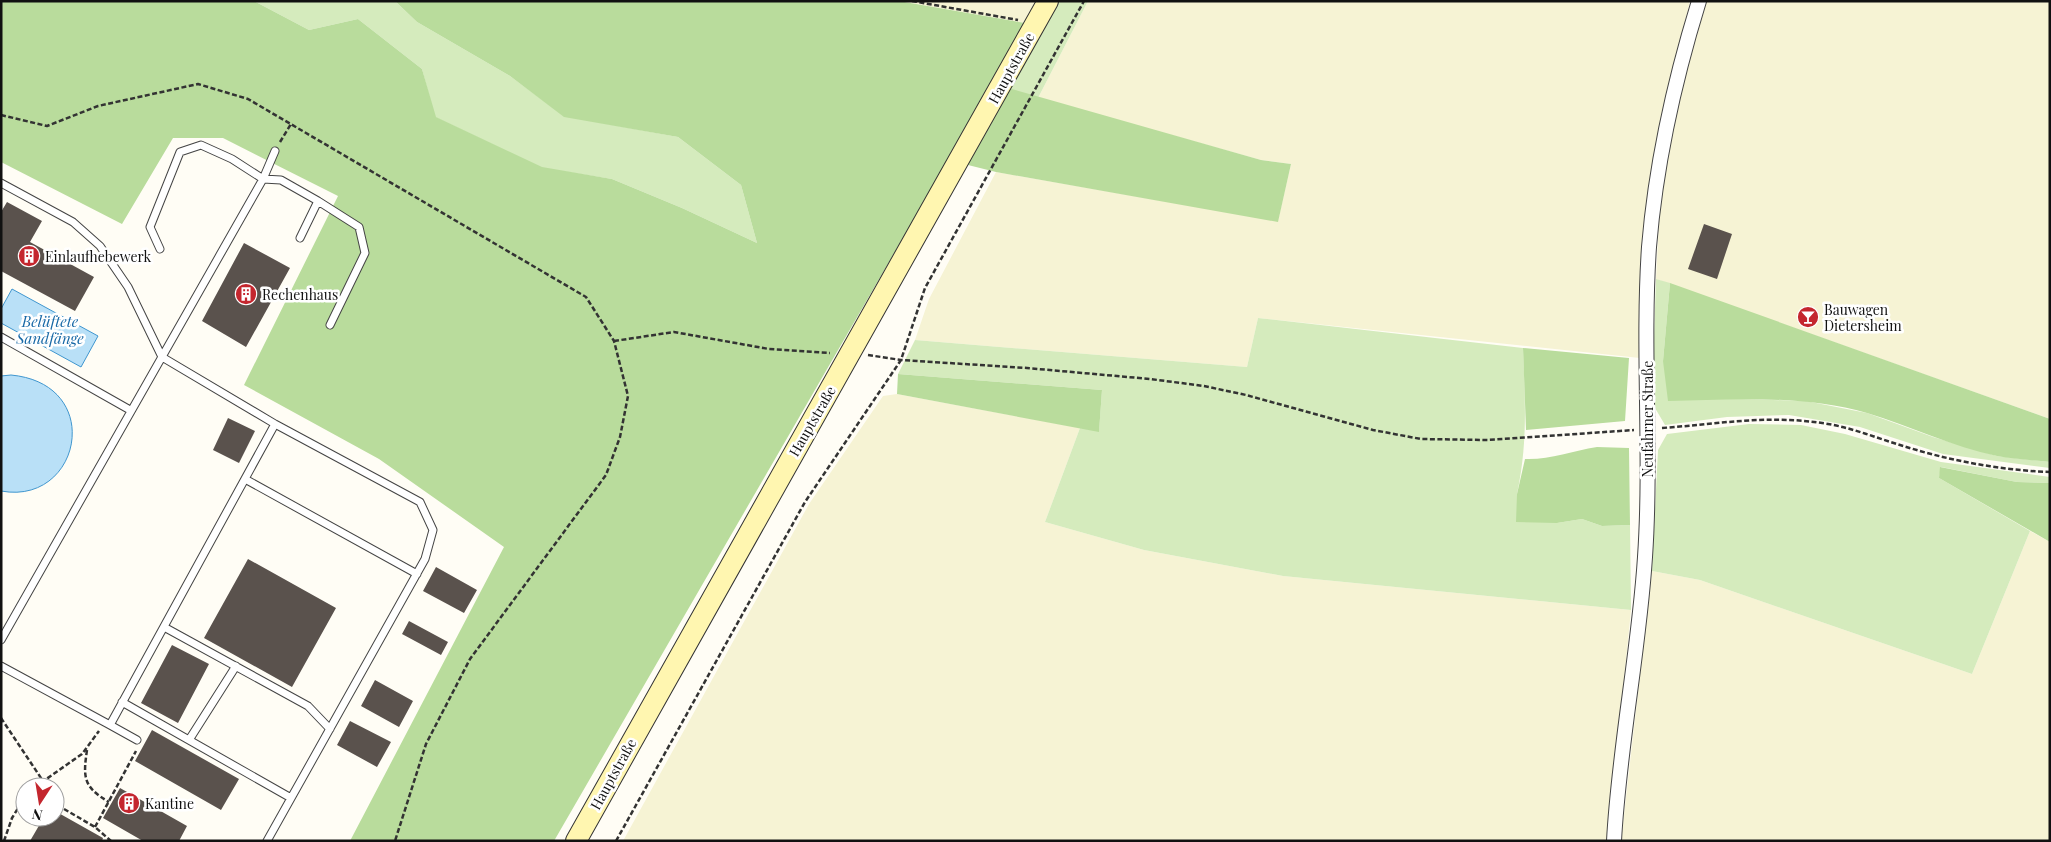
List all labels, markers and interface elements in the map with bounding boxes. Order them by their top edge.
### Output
street label: Hauptstraße [984,29,1038,107]
building icon: Einlaufhebewerk [17,244,41,268]
place label: Einlaufhebewerk [45,247,151,266]
building icon: Rechenhaus [234,282,258,306]
place label: Rechenhaus [262,285,338,304]
place label: Bauwagen Dietersheim [1824,300,1902,335]
bar icon: Bauwagen Dietersheim [1796,305,1820,329]
water label: Belüftete Sandfänge [15,311,84,348]
street label: Neufahrner Straße [1638,361,1657,477]
street label: Hauptstraße [784,382,840,460]
street label: Hauptstraße [586,735,640,813]
north arrow [15,777,65,827]
building icon: Kantine [117,791,141,815]
place label: Kantine [145,794,194,813]
text: N [30,805,44,826]

